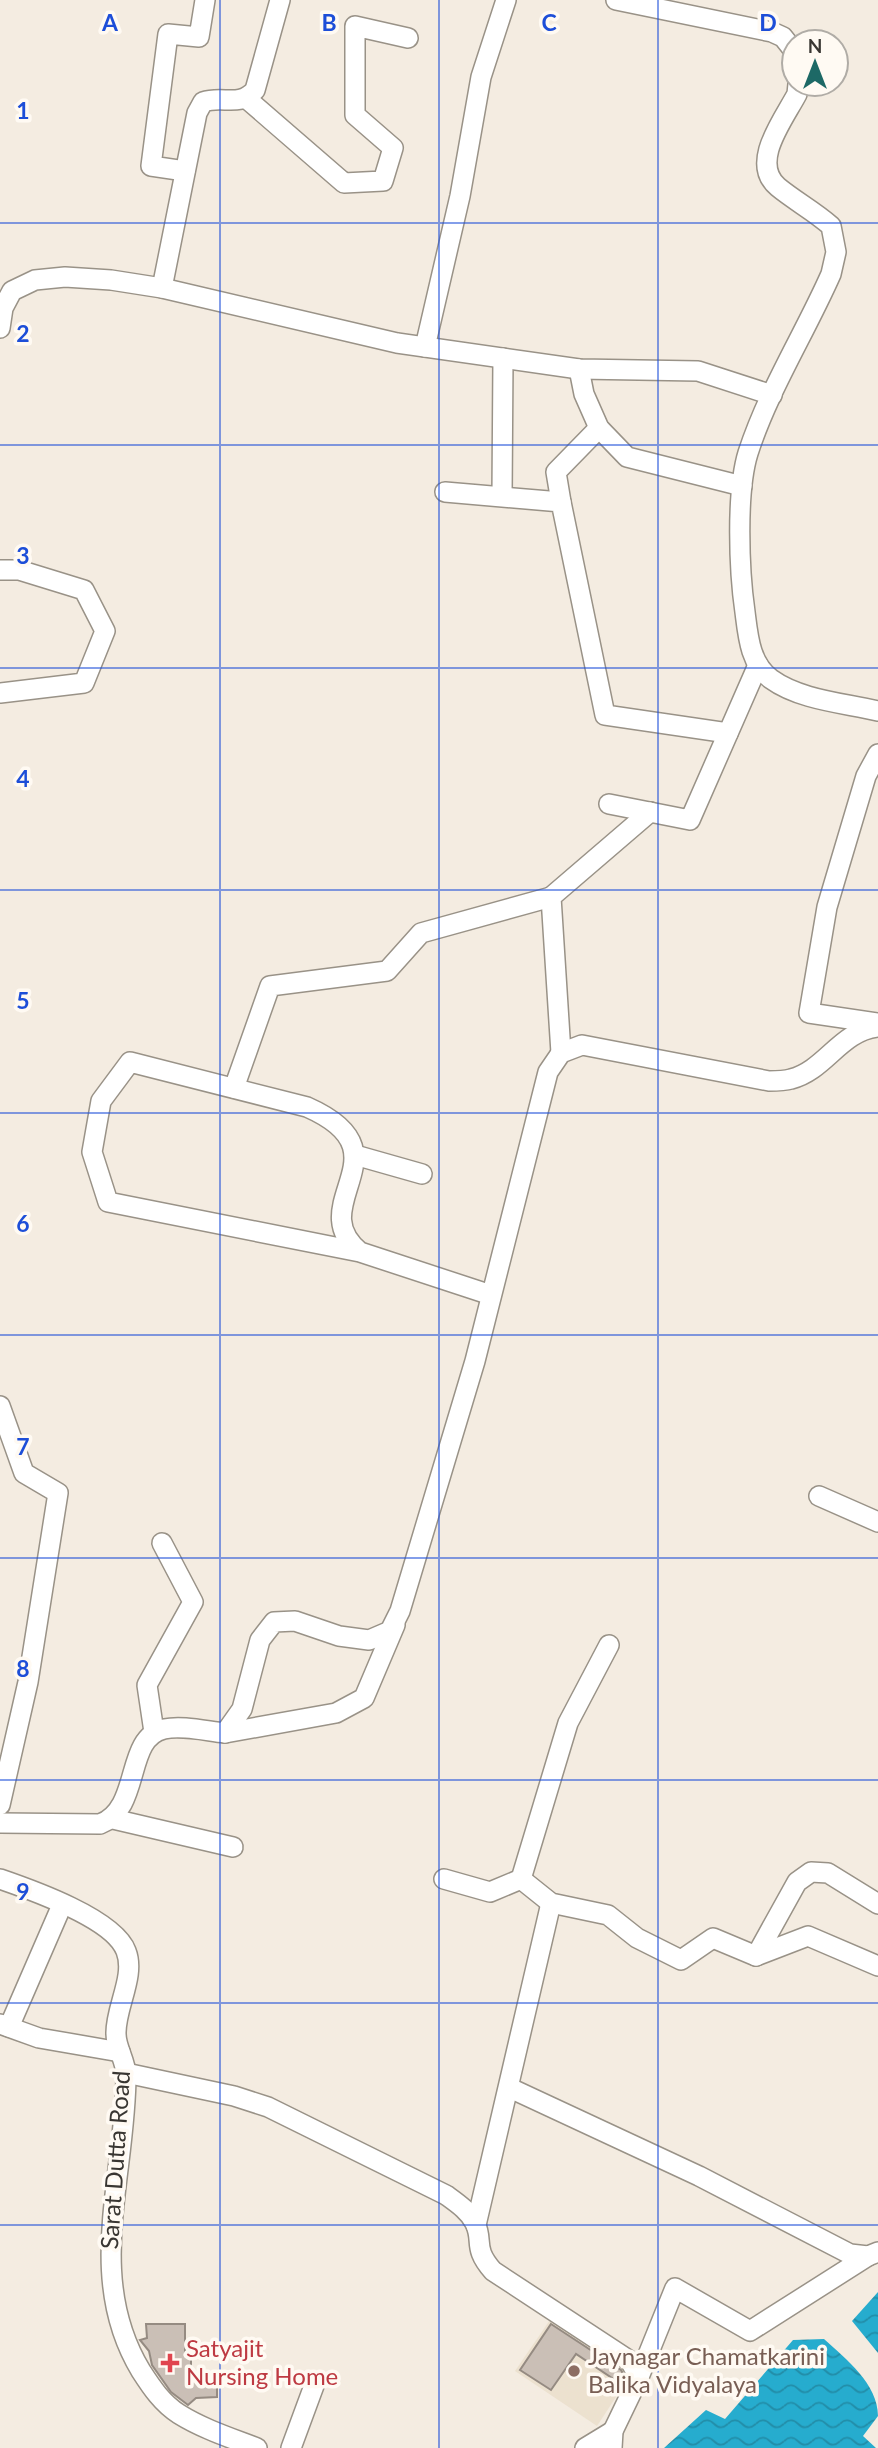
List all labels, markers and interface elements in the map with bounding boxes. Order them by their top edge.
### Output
text: A [101,8,119,36]
text: B [321,8,337,36]
text: C [541,8,557,36]
text: D [759,8,777,36]
north arrow [780,28,850,98]
text: N [808,34,822,57]
text: 1 [16,96,30,124]
text: 2 [16,319,30,347]
text: 3 [16,541,30,569]
text: 4 [16,764,30,792]
text: 5 [16,986,30,1014]
text: 6 [16,1209,30,1237]
text: 7 [16,1432,30,1460]
text: 8 [16,1654,30,1682]
text: 9 [16,1877,30,1905]
street label: Sarat Dutta Road [94,2070,135,2250]
place label: Satyajit Nursing Home [186,2333,338,2390]
place label: Jaynagar Chamatkarini Balika Vidyalaya [588,2341,825,2398]
marker: Satyajit Nursing Home [160,2353,180,2373]
marker: Jaynagar Chamatkarini Balika Vidyalaya [566,2363,582,2379]

